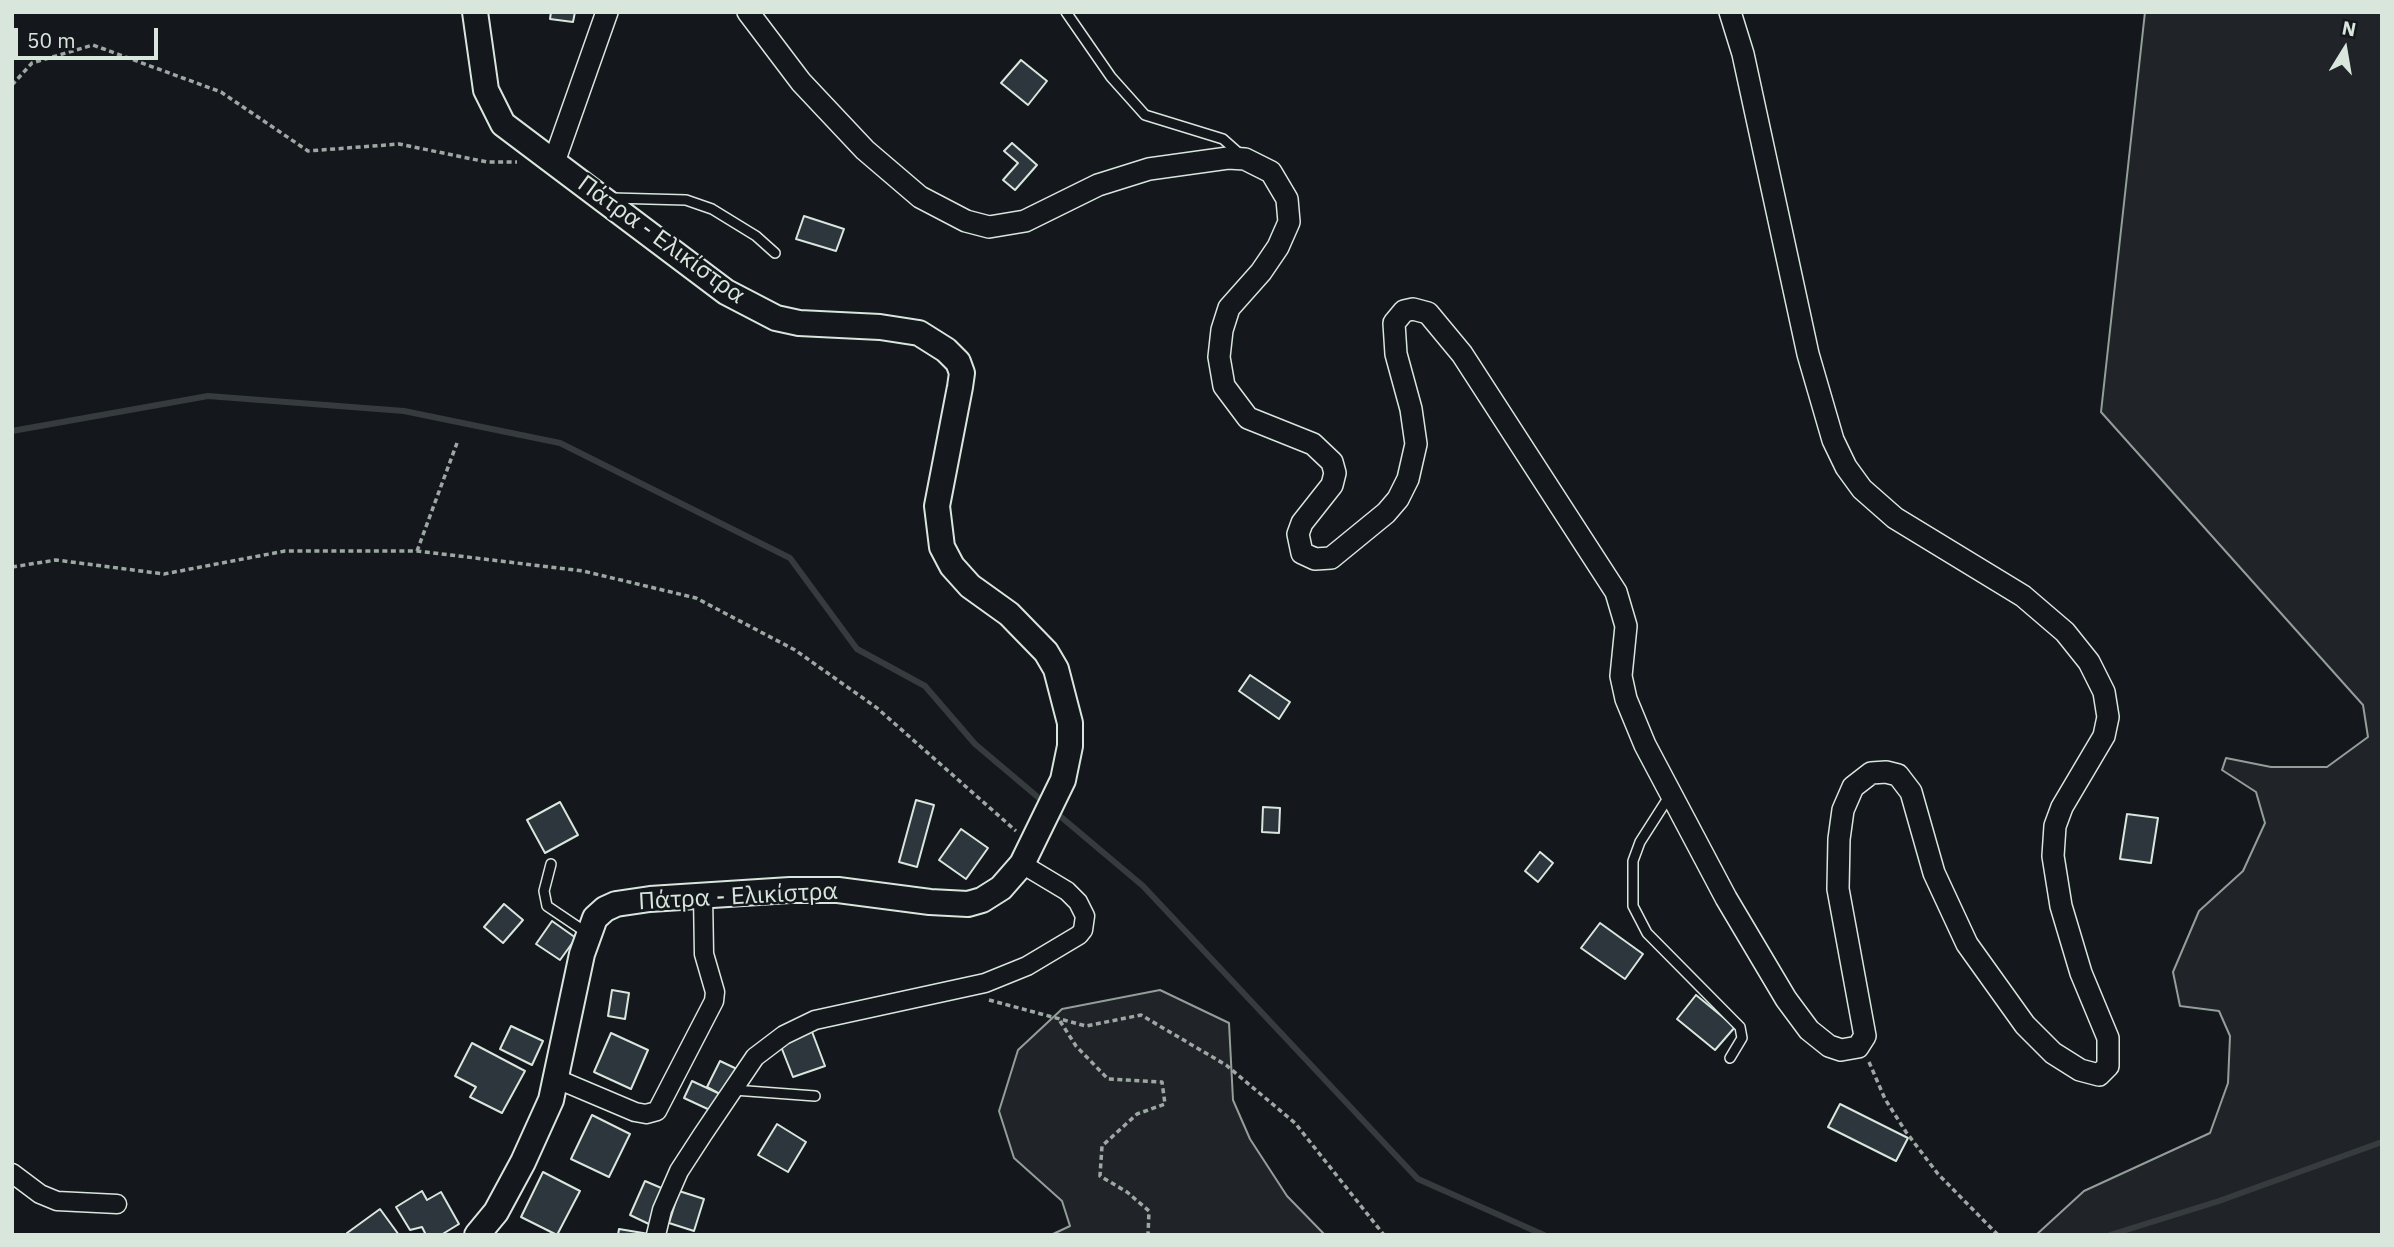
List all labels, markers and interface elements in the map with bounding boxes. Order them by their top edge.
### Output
scale bar [18,14,161,58]
north arrow [2310,14,2380,84]
text: N [2340,15,2358,41]
text: 50 m [27,26,76,54]
street label: Πάτρα - Ελικίστρα [572,170,750,310]
street label: Πάτρα - Ελικίστρα [638,877,838,917]

